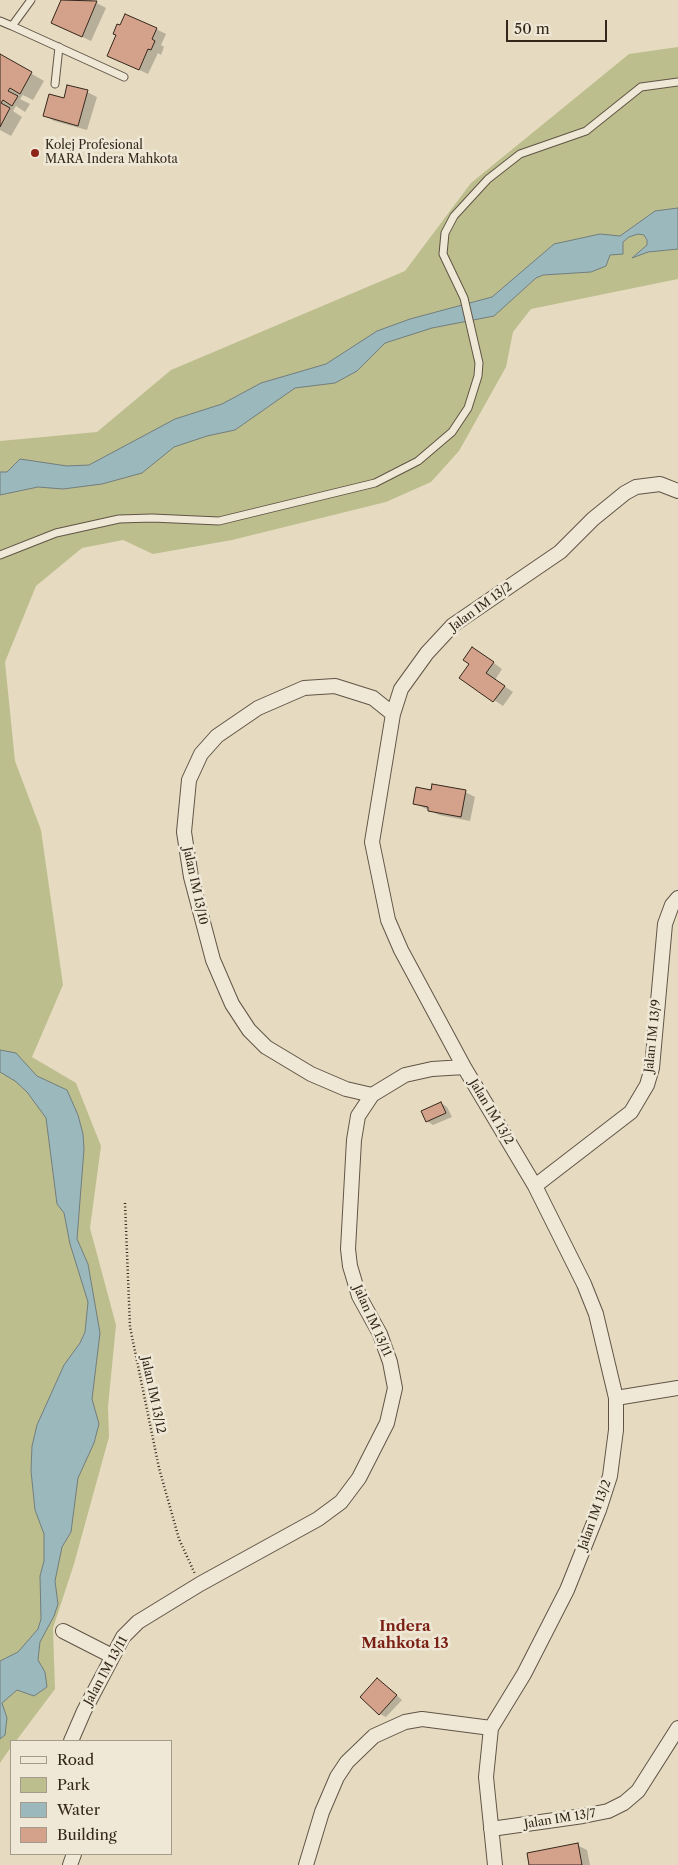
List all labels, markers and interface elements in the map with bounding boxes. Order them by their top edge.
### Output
scale bar [508,10,609,42]
text: 50 m [514,19,550,38]
place label: Kolej Profesional MARA Indera Mahkota [45,139,178,167]
marker: Kolej Profesional MARA Indera Mahkota [29,147,41,159]
street label: Jalan IM 13/2 [447,580,515,634]
street label: Jalan IM 13/10 [180,846,210,926]
street label: Jalan IM 13/9 [642,999,664,1073]
street label: Jalan IM 13/2 [466,1077,516,1147]
street label: Jalan IM 13/11 [350,1283,394,1359]
street label: Jalan IM 13/12 [138,1355,168,1435]
street label: Jalan IM 13/2 [576,1478,614,1552]
district label: Indera Mahkota 13 [361,1618,449,1653]
street label: Jalan IM 13/11 [81,1634,131,1708]
legend [10,1740,172,1855]
text: Road [57,1750,94,1769]
text: Park [57,1775,90,1794]
text: Water [57,1800,100,1819]
street label: Jalan IM 13/7 [523,1806,597,1832]
text: Building [57,1825,117,1844]

